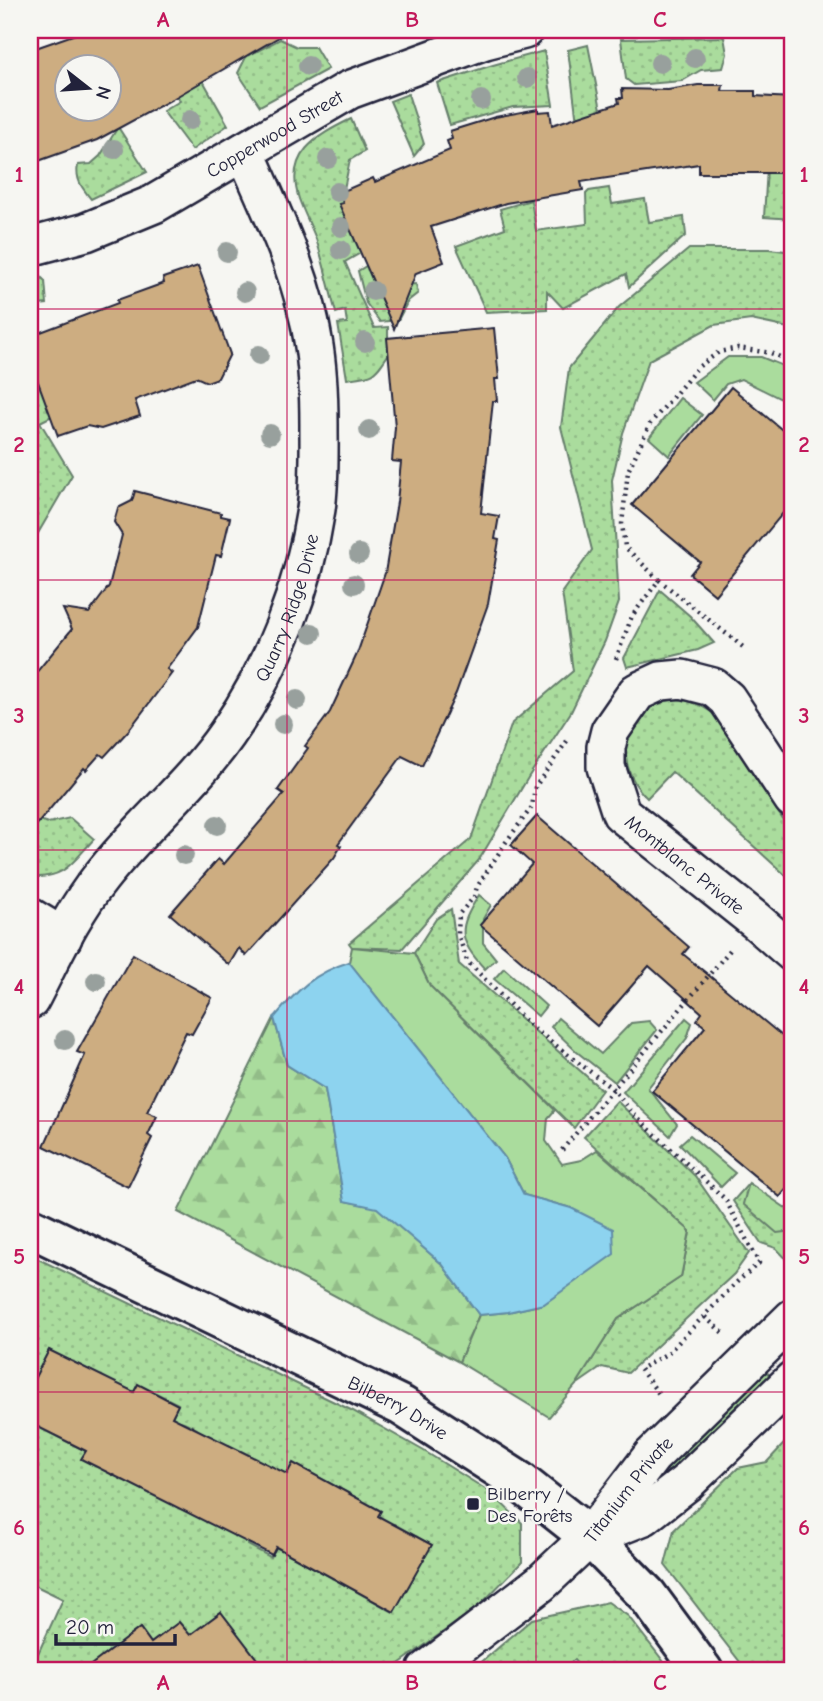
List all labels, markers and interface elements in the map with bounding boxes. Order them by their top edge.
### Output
text: A [157,6,170,33]
text: B [405,6,419,33]
text: C [653,6,667,33]
north arrow [52,52,122,122]
text: N [91,84,116,102]
street label: Copperwood Street [203,86,348,183]
text: 1 [14,161,24,188]
text: 1 [799,161,809,188]
text: 2 [13,431,25,458]
text: 2 [798,431,810,458]
street label: Quarry Ridge Drive [251,532,323,685]
text: 3 [13,702,25,729]
text: 3 [798,702,810,729]
street label: Montblanc Private [620,811,748,919]
text: 4 [14,973,25,1000]
text: 4 [799,973,810,1000]
text: 5 [13,1243,25,1270]
text: 5 [798,1243,810,1270]
street label: Bilberry Drive [344,1372,452,1444]
street label: Titanium Private [580,1432,677,1547]
place label: Bilberry / Des Forêts [487,1483,573,1527]
marker: Bilberry / Des Forêts [465,1496,481,1512]
text: 6 [13,1514,25,1541]
text: 6 [798,1514,810,1541]
scale bar [56,1603,175,1647]
text: 20 m [66,1615,114,1639]
text: A [157,1669,170,1696]
text: B [405,1669,419,1696]
text: C [653,1669,667,1696]

